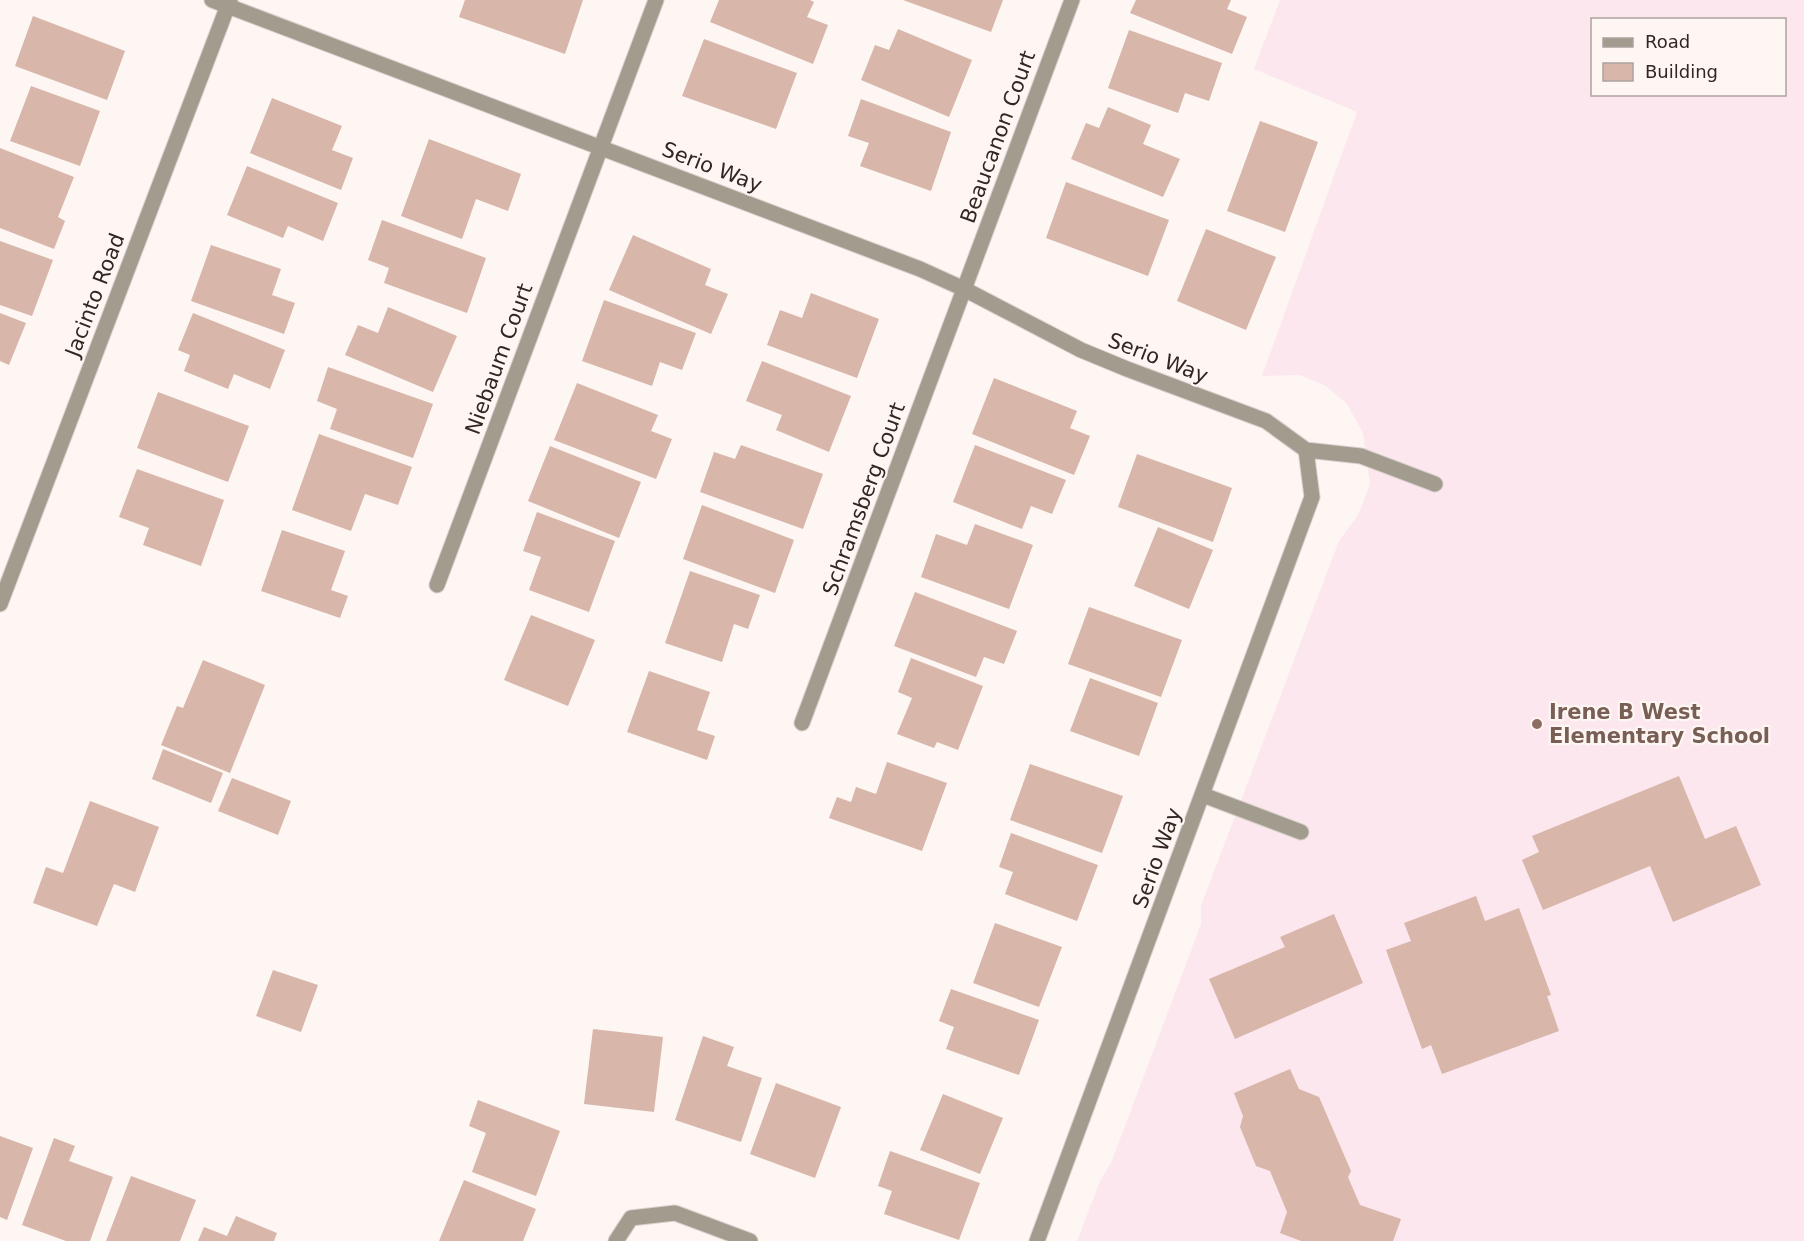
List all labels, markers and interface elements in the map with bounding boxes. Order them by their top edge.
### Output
legend [1591,18,1786,96]
text: Road [1645,31,1690,52]
street label: Beaucanon Court [956,47,1040,227]
text: Building [1645,61,1718,82]
street label: Serio Way [659,137,765,197]
street label: Jacinto Road [60,230,130,362]
street label: Niebaum Court [461,280,537,438]
street label: Serio Way [1105,328,1211,388]
street label: Schramsberg Court [818,399,910,599]
place label: Irene B West Elementary School [1549,700,1770,748]
marker: Irene B West Elementary School [1530,717,1544,731]
street label: Serio Way [1128,805,1186,911]

